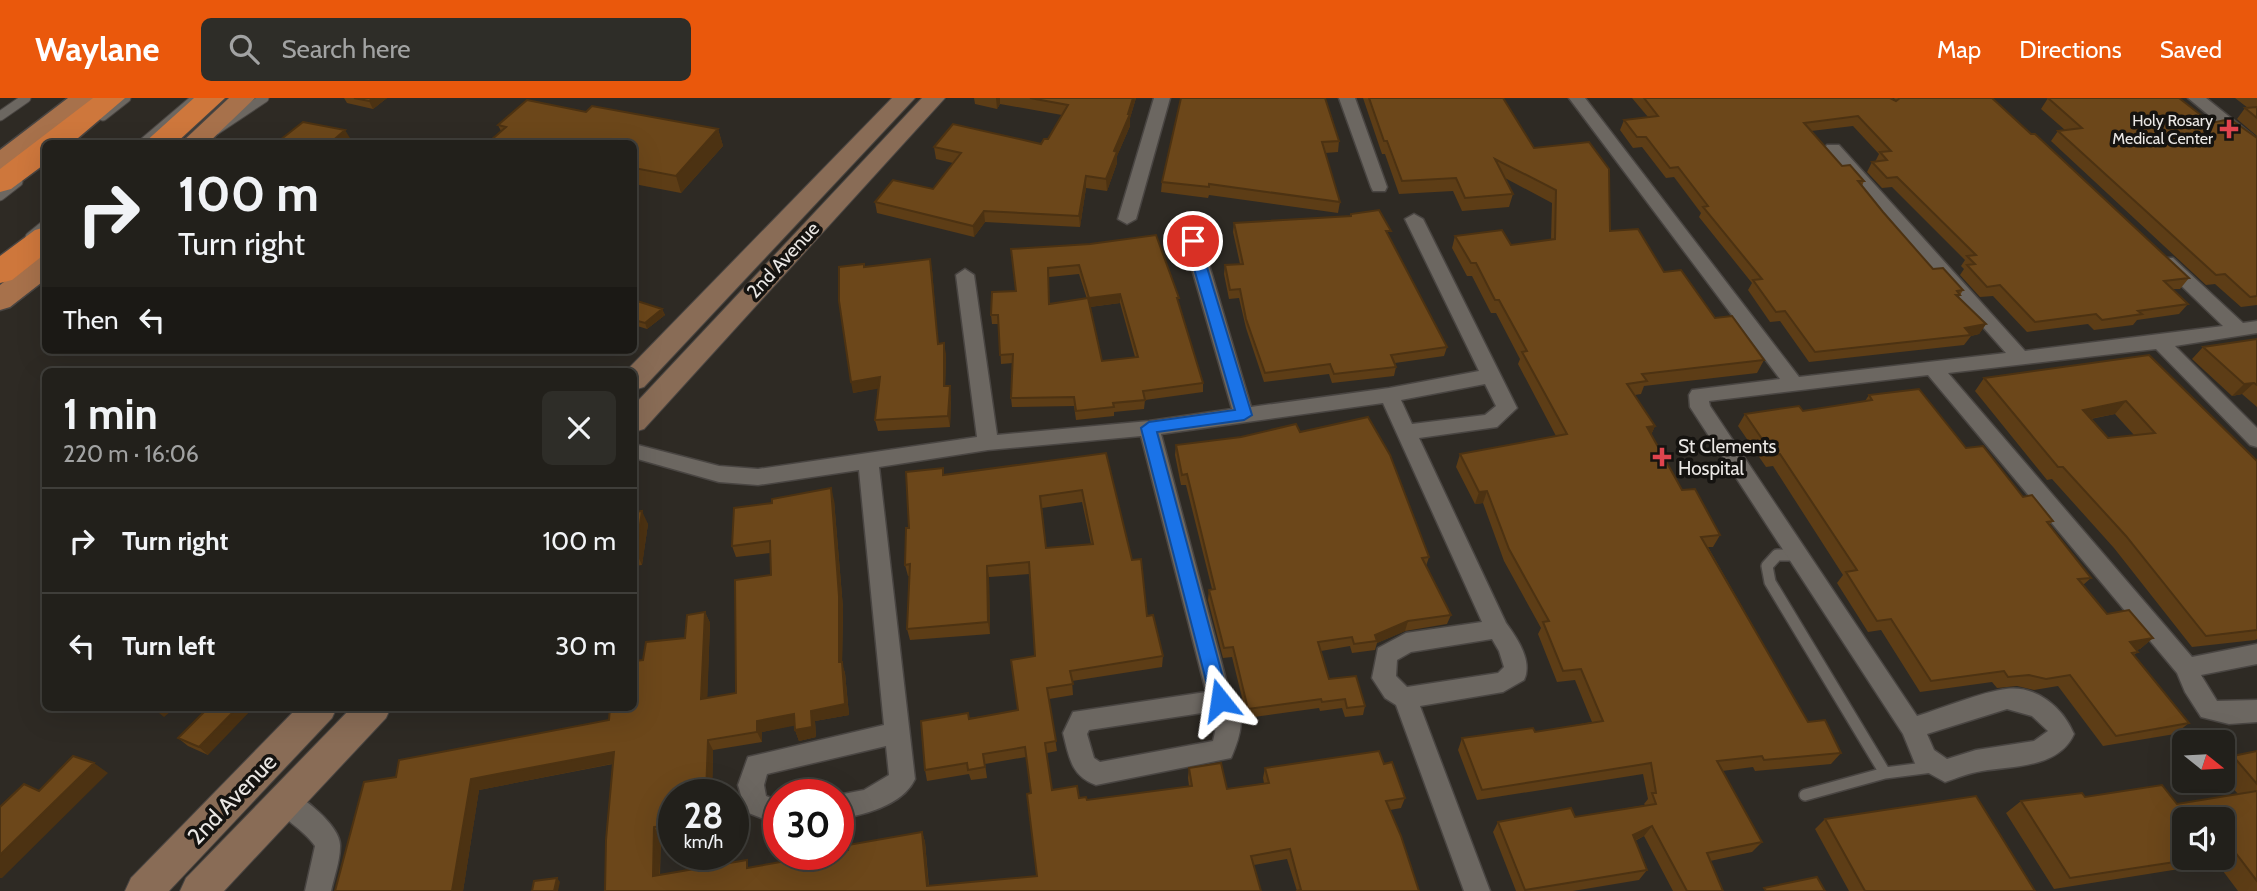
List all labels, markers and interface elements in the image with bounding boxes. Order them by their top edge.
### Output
search box [201,18,691,81]
text: Waylane [35,29,159,69]
icon: search [225,30,263,68]
text: Search here [281,33,411,65]
text: Map [1937,35,1981,64]
text: Directions [2019,35,2122,64]
text: Saved [2160,35,2222,64]
place label: Holy Rosary Medical Center [2112,111,2214,148]
marker: Holy Rosary Medical Center [2219,119,2239,139]
text: 100 m [178,164,319,223]
icon: right [63,168,154,259]
pin [1163,211,1223,271]
street label: 2nd Avenue [742,217,824,303]
icon: arrive [1174,222,1212,260]
text: Turn right [178,224,305,263]
icon: left [133,301,171,339]
text: Then [63,304,119,336]
text: 1 min [63,388,158,440]
button: close [542,391,616,465]
place label: St Clements Hospital [1678,435,1777,480]
text: 220 m · 16:06 [63,440,199,468]
marker: St Clements Hospital [1652,447,1672,467]
icon: right [63,522,101,560]
text: Turn right [122,525,228,557]
text: 100 m [543,525,616,557]
icon: left [63,627,101,665]
text: Turn left [122,630,215,662]
text: 30 m [555,630,616,662]
position arrow [1183,663,1257,737]
north arrow [2172,730,2235,793]
map controls [2172,730,2235,870]
street label: 2nd Avenue [182,747,282,850]
speed limit sign: 30 [763,779,854,870]
text: 28 [684,794,723,837]
button: sound [2172,807,2235,870]
text: km/h [684,831,723,853]

